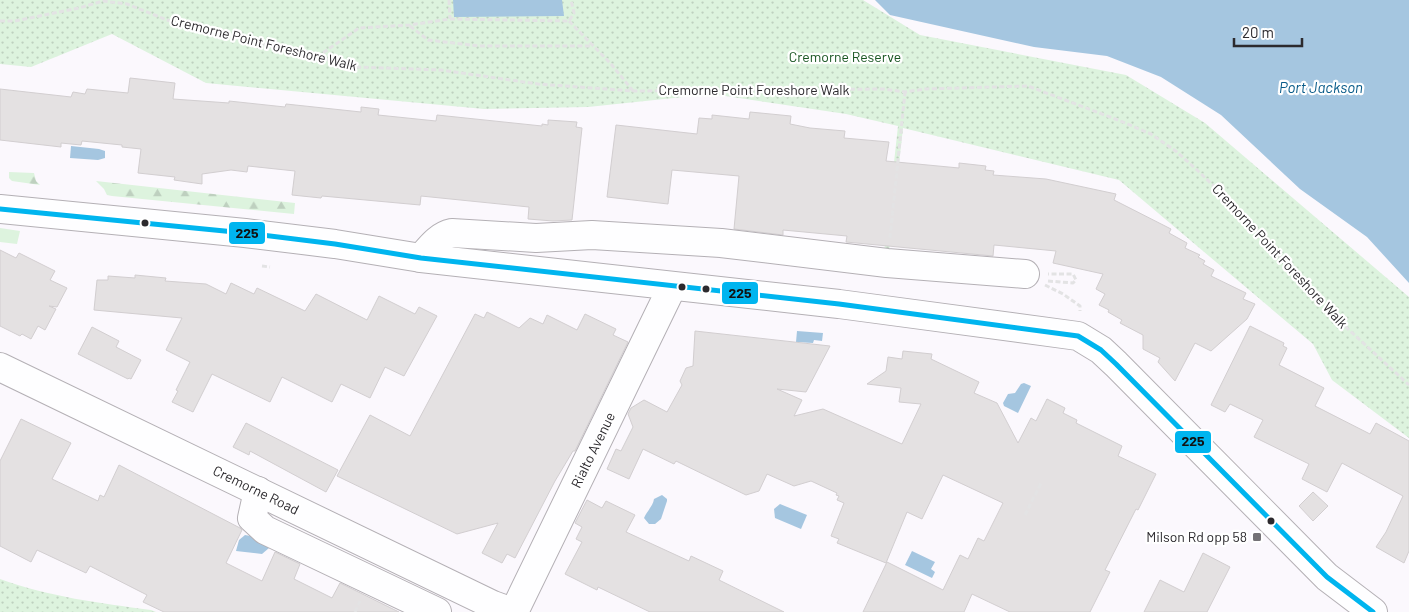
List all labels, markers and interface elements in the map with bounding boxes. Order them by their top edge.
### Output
street label: Cremorne Point Foreshore Walk [169,11,359,74]
scale bar [1234,15,1302,47]
text: 20 m [1242,23,1274,41]
park label: Cremorne Reserve [789,48,901,65]
water label: Port Jackson [1279,78,1363,96]
street label: Cremorne Point Foreshore Walk [658,81,850,98]
street label: Cremorne Point Foreshore Walk [1209,180,1352,331]
unlabelled marker [140,218,150,228]
line badge: 225 [228,221,266,245]
text: 225 [235,224,259,241]
line badge: 225 [721,281,759,305]
unlabelled marker [677,282,687,292]
unlabelled marker [701,284,711,294]
text: 225 [728,284,752,301]
street label: Rialto Avenue [567,409,618,491]
line badge: 225 [1174,430,1212,454]
text: 225 [1181,432,1205,449]
street label: Cremorne Road [210,461,302,518]
unlabelled marker [1266,516,1276,526]
place label: Milson Rd opp 58 [1146,528,1247,545]
marker: Milson Rd opp 58 [1251,531,1263,543]

